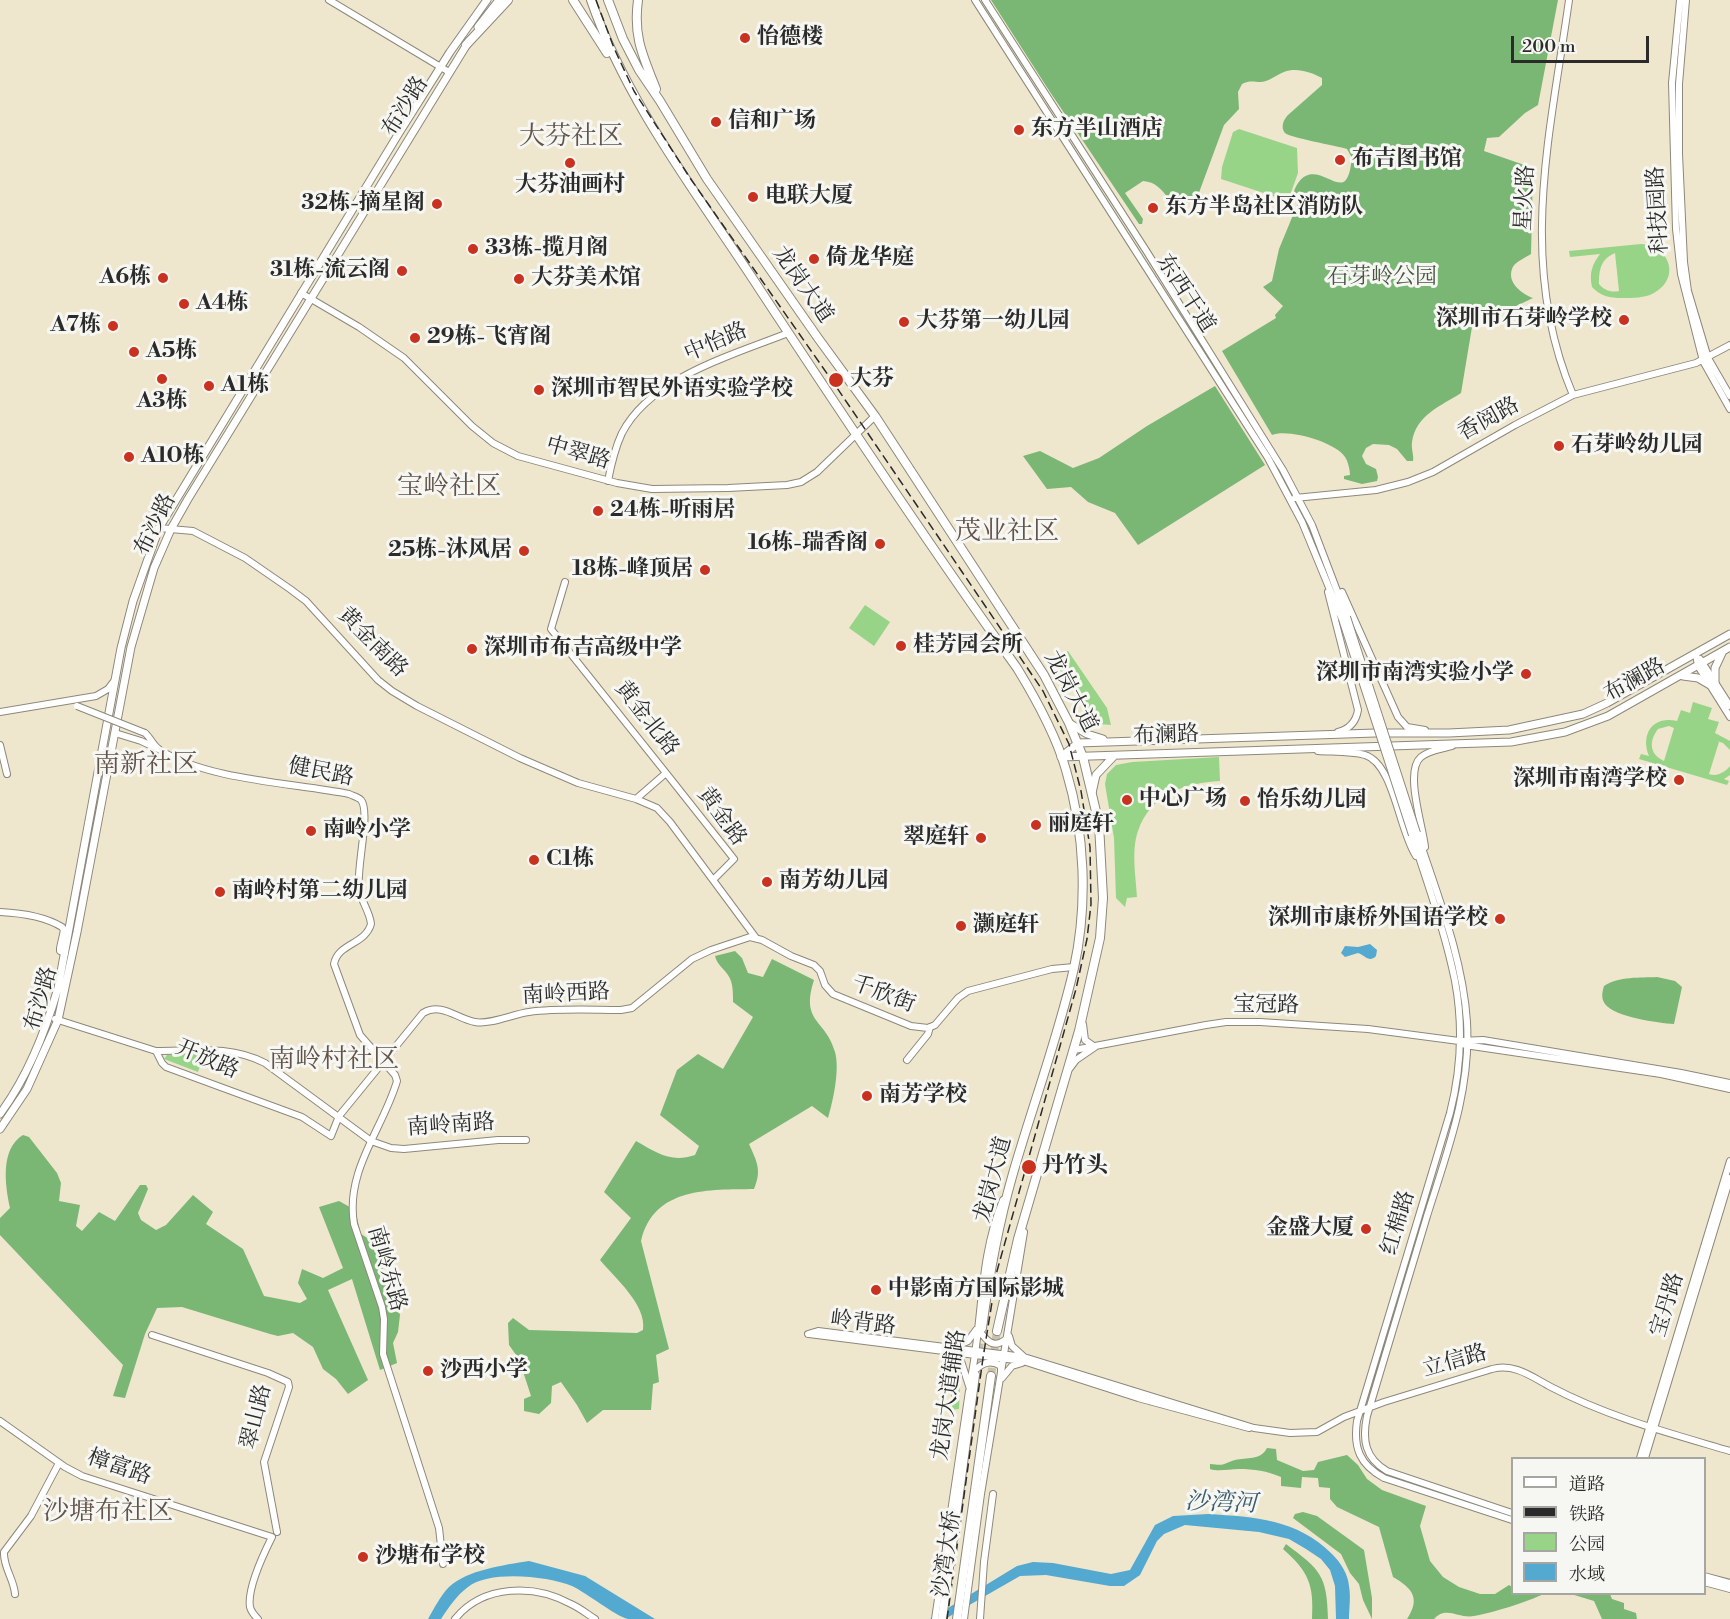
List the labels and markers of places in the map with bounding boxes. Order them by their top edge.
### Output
place label: 怡德楼 [757,25,823,51]
marker: 怡德楼 [738,31,752,45]
place label: 信和广场 [728,109,816,135]
marker: 信和广场 [709,115,723,129]
place label: 东方半山酒店 [1031,117,1163,143]
marker: 东方半山酒店 [1012,123,1026,137]
place label: 布吉图书馆 [1352,147,1462,173]
marker: 布吉图书馆 [1333,153,1347,167]
marker: 大芬油画村 [563,156,577,170]
place label: 大芬油画村 [515,173,625,199]
place label: 电联大厦 [765,184,853,210]
marker: 电联大厦 [746,190,760,204]
place label: 32栋-摘星阁 [301,191,425,217]
place label: 东方半岛社区消防队 [1165,195,1363,221]
marker: 32栋-摘星阁 [430,197,444,211]
marker: 东方半岛社区消防队 [1146,201,1160,215]
place label: 33栋-揽月阁 [485,236,608,262]
marker: 33栋-揽月阁 [466,242,480,256]
place label: 倚龙华庭 [826,246,914,272]
marker: 倚龙华庭 [807,252,821,266]
place label: 31栋-流云阁 [270,258,390,284]
marker: 31栋-流云阁 [395,264,409,278]
place label: A6栋 [99,265,151,291]
place label: 大芬美术馆 [531,266,641,292]
marker: A6栋 [156,271,170,285]
marker: 大芬美术馆 [512,272,526,286]
place label: A4栋 [196,291,248,317]
marker: A4栋 [177,297,191,311]
place label: 深圳市石芽岭学校 [1436,307,1612,333]
place label: 大芬第一幼儿园 [916,309,1070,335]
place label: A7栋 [50,313,101,339]
marker: 深圳市石芽岭学校 [1617,313,1631,327]
marker: 大芬第一幼儿园 [897,315,911,329]
marker: A7栋 [106,319,120,333]
place label: 29栋-飞宵阁 [427,325,551,351]
marker: 29栋-飞宵阁 [408,331,422,345]
place label: A5栋 [146,339,197,365]
marker: A5栋 [127,345,141,359]
place label: 大芬 [850,367,894,393]
marker: 大芬 [827,371,845,389]
marker: A3栋 [155,372,169,386]
place label: A1栋 [221,373,269,399]
place label: 深圳市智民外语实验学校 [551,377,793,403]
marker: A1栋 [202,379,216,393]
marker: 深圳市智民外语实验学校 [532,383,546,397]
place label: A3栋 [137,389,187,415]
place label: 石芽岭幼儿园 [1571,433,1703,459]
marker: 石芽岭幼儿园 [1552,439,1566,453]
place label: A10栋 [141,444,205,470]
marker: A10栋 [122,450,136,464]
place label: 24栋-听雨居 [610,498,735,524]
marker: 24栋-听雨居 [591,504,605,518]
place label: 16栋-瑞香阁 [748,531,868,557]
marker: 16栋-瑞香阁 [873,537,887,551]
place label: 25栋-沐风居 [388,538,512,564]
marker: 25栋-沐风居 [517,544,531,558]
place label: 18栋-峰顶居 [572,557,693,583]
marker: 18栋-峰顶居 [698,563,712,577]
place label: 桂芳园会所 [913,633,1023,659]
place label: 深圳市布吉高级中学 [484,636,682,662]
marker: 桂芳园会所 [894,639,908,653]
marker: 深圳市布吉高级中学 [465,642,479,656]
place label: 深圳市南湾实验小学 [1316,661,1514,687]
marker: 深圳市南湾实验小学 [1519,667,1533,681]
place label: 深圳市南湾学校 [1513,767,1667,793]
marker: 深圳市南湾学校 [1672,773,1686,787]
place label: 中心广场 [1139,787,1227,813]
place label: 怡乐幼儿园 [1257,788,1367,814]
marker: 中心广场 [1120,793,1134,807]
marker: 怡乐幼儿园 [1238,794,1252,808]
place label: 丽庭轩 [1048,812,1114,838]
place label: 南岭小学 [323,818,411,844]
marker: 丽庭轩 [1029,818,1043,832]
marker: 南岭小学 [304,824,318,838]
place label: 翠庭轩 [903,825,969,851]
marker: 翠庭轩 [974,831,988,845]
place label: C1栋 [546,847,594,873]
marker: C1栋 [527,853,541,867]
place label: 南芳幼儿园 [779,869,889,895]
marker: 南芳幼儿园 [760,875,774,889]
place label: 南岭村第二幼儿园 [232,879,408,905]
marker: 南岭村第二幼儿园 [213,885,227,899]
place label: 深圳市康桥外国语学校 [1268,906,1488,932]
marker: 深圳市康桥外国语学校 [1493,912,1507,926]
place label: 灏庭轩 [973,913,1039,939]
marker: 灏庭轩 [954,919,968,933]
place label: 南芳学校 [879,1083,967,1109]
marker: 南芳学校 [860,1089,874,1103]
place label: 丹竹头 [1042,1154,1108,1180]
marker: 丹竹头 [1020,1158,1038,1176]
place label: 金盛大厦 [1266,1216,1354,1242]
marker: 金盛大厦 [1359,1222,1373,1236]
place label: 中影南方国际影城 [888,1277,1064,1303]
marker: 中影南方国际影城 [869,1283,883,1297]
place label: 沙西小学 [440,1358,528,1384]
marker: 沙西小学 [421,1364,435,1378]
place label: 沙塘布学校 [375,1544,485,1570]
marker: 沙塘布学校 [356,1550,370,1564]

